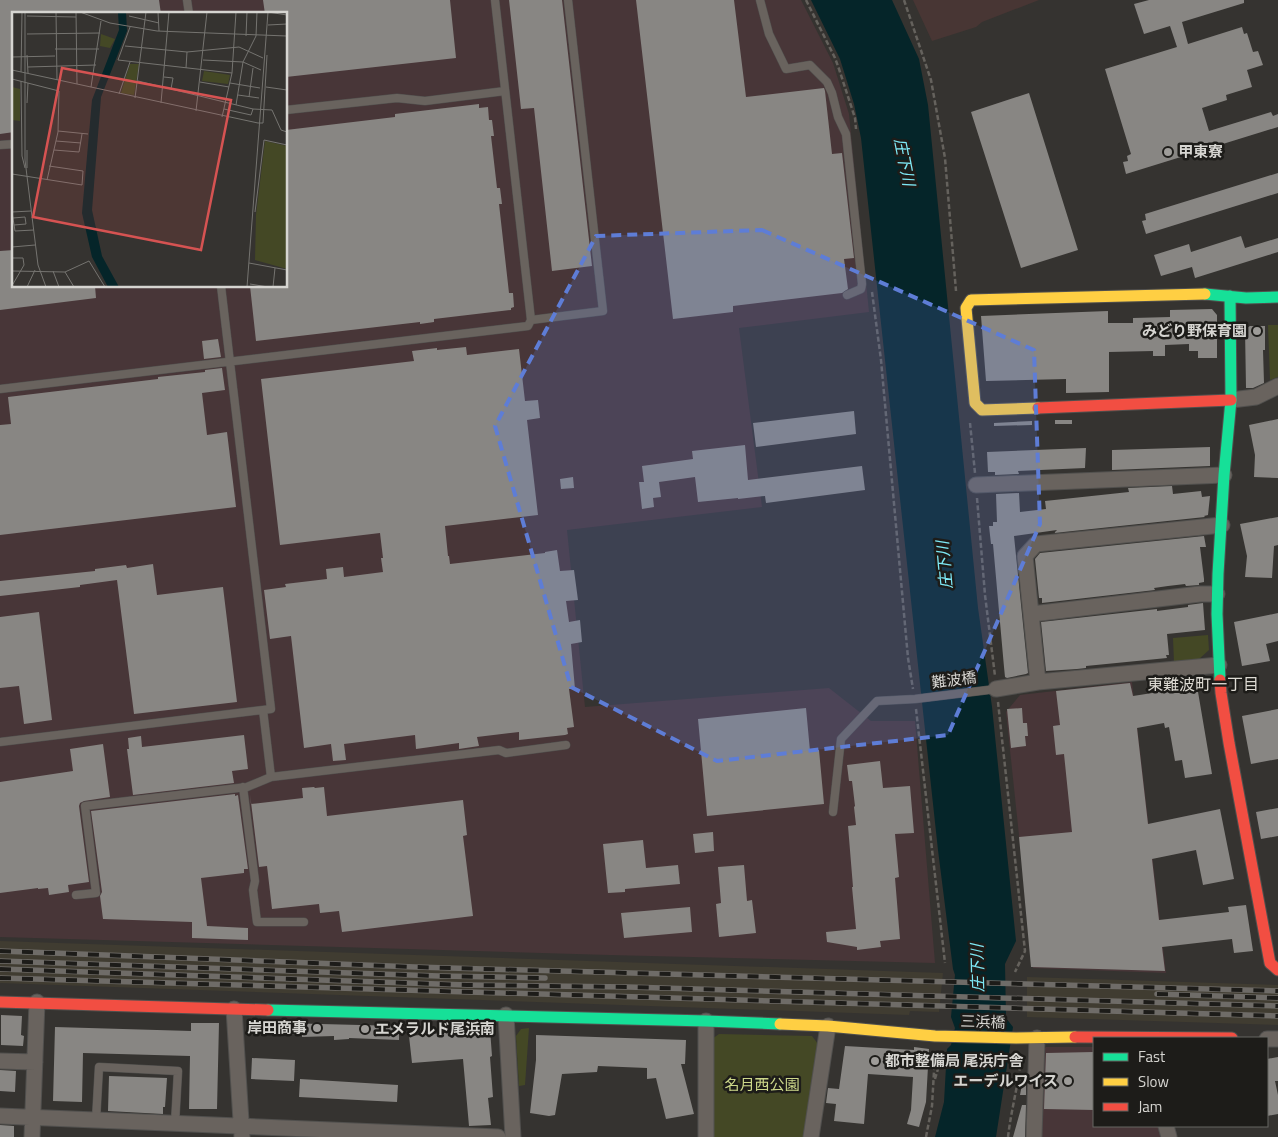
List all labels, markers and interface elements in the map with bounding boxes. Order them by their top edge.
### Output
inset map [12,12,288,288]
water label: 庄下川 [889,136,922,190]
place label: 甲東寮 [1178,140,1223,163]
marker: 甲東寮 [1162,146,1174,158]
place label: みどり野保育園 [1142,319,1247,342]
marker: みどり野保育園 [1251,325,1263,337]
water label: 庄下川 [930,538,958,590]
street label: 難波橋 [930,665,978,694]
district label: 東難波町一丁目 [1147,672,1259,696]
water label: 庄下川 [965,942,989,992]
street label: 三浜橋 [960,1009,1006,1034]
place label: 岸田商事 [247,1016,307,1039]
place label: エメラルド尾浜南 [375,1017,495,1040]
marker: 岸田商事 [311,1022,323,1034]
marker: エメラルド尾浜南 [359,1023,371,1035]
legend [1093,1037,1268,1127]
text: Fast [1138,1045,1166,1068]
place label: 都市整備局 尾浜庁舎 [885,1049,1024,1072]
marker: 都市整備局 尾浜庁舎 [869,1055,881,1067]
place label: エーデルワイス [953,1069,1058,1092]
text: Slow [1138,1070,1169,1093]
park label: 名月西公園 [724,1073,800,1096]
marker: エーデルワイス [1062,1075,1074,1087]
text: Jam [1138,1095,1162,1118]

